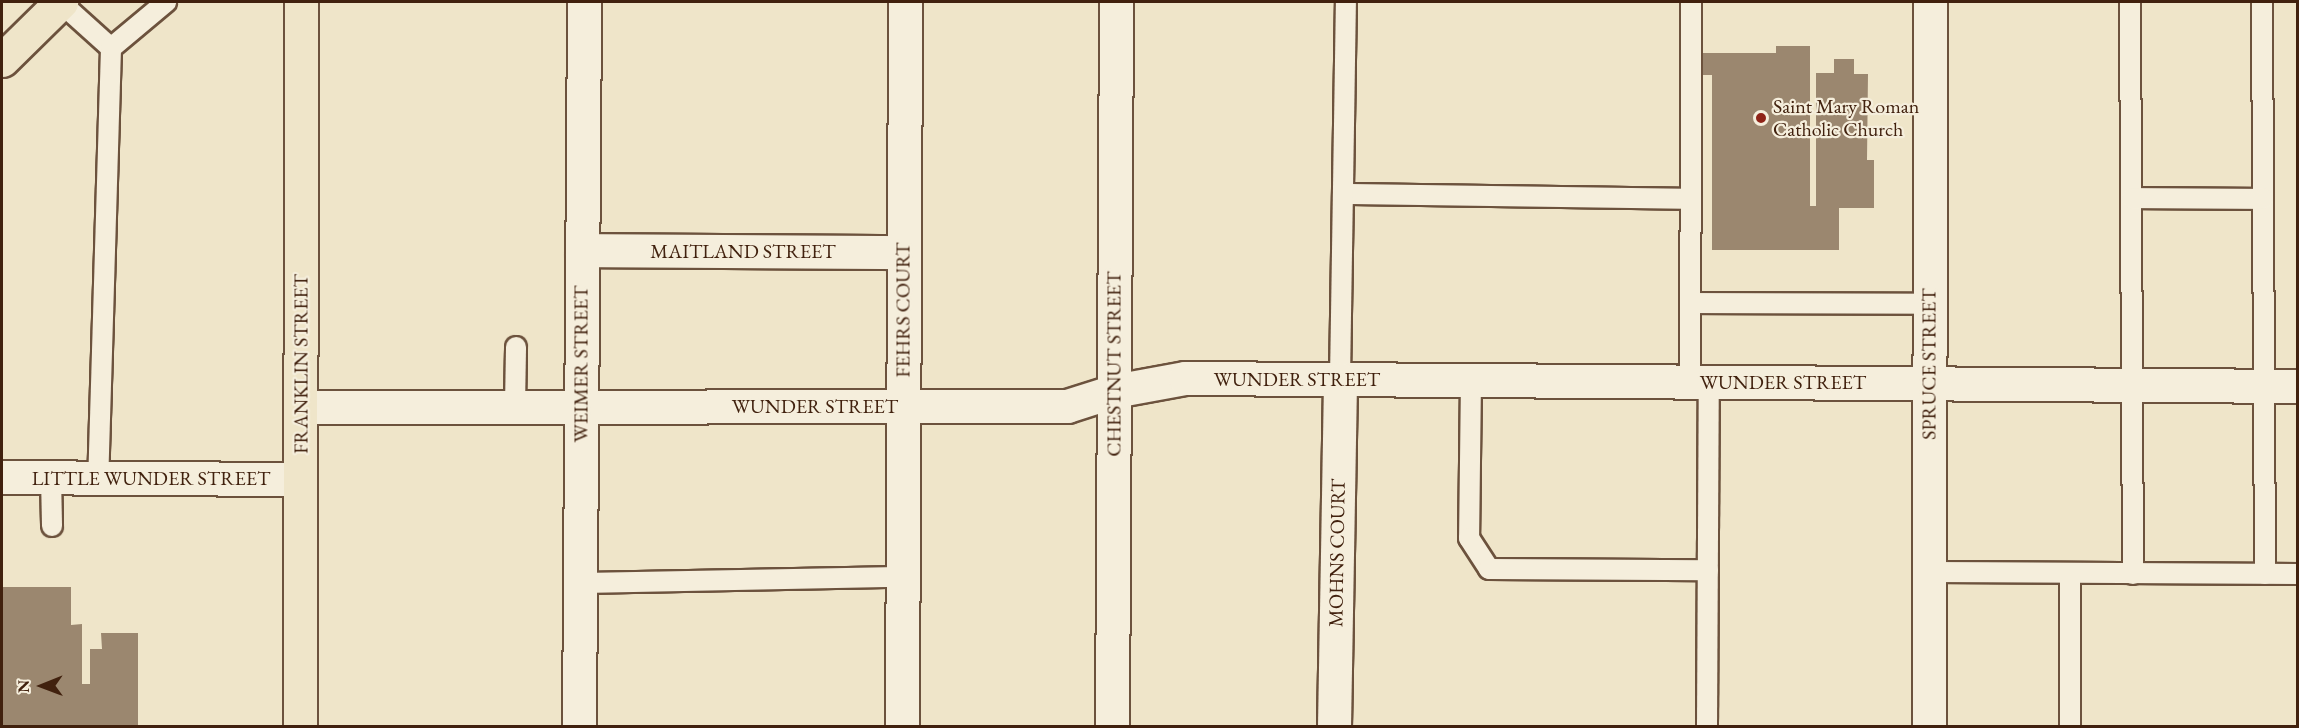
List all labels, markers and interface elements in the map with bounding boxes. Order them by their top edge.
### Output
place label: Saint Mary Roman Catholic Church [1773,94,1919,141]
marker: Saint Mary Roman Catholic Church [1754,111,1768,125]
street label: MAITLAND STREET [650,239,836,263]
street label: FEHRS COURT [891,242,915,378]
street label: CHESTNUT STREET [1102,271,1126,457]
street label: FRANKLIN STREET [289,274,313,454]
street label: WEIMER STREET [569,286,593,442]
street label: SPRUCE STREET [1917,288,1941,440]
street label: WUNDER STREET [1214,367,1380,391]
street label: WUNDER STREET [1700,370,1866,394]
street label: WUNDER STREET [732,394,898,418]
street label: LITTLE WUNDER STREET [32,466,270,490]
street label: MOHNS COURT [1324,479,1350,627]
north arrow [12,656,72,716]
text: N [13,680,34,693]

